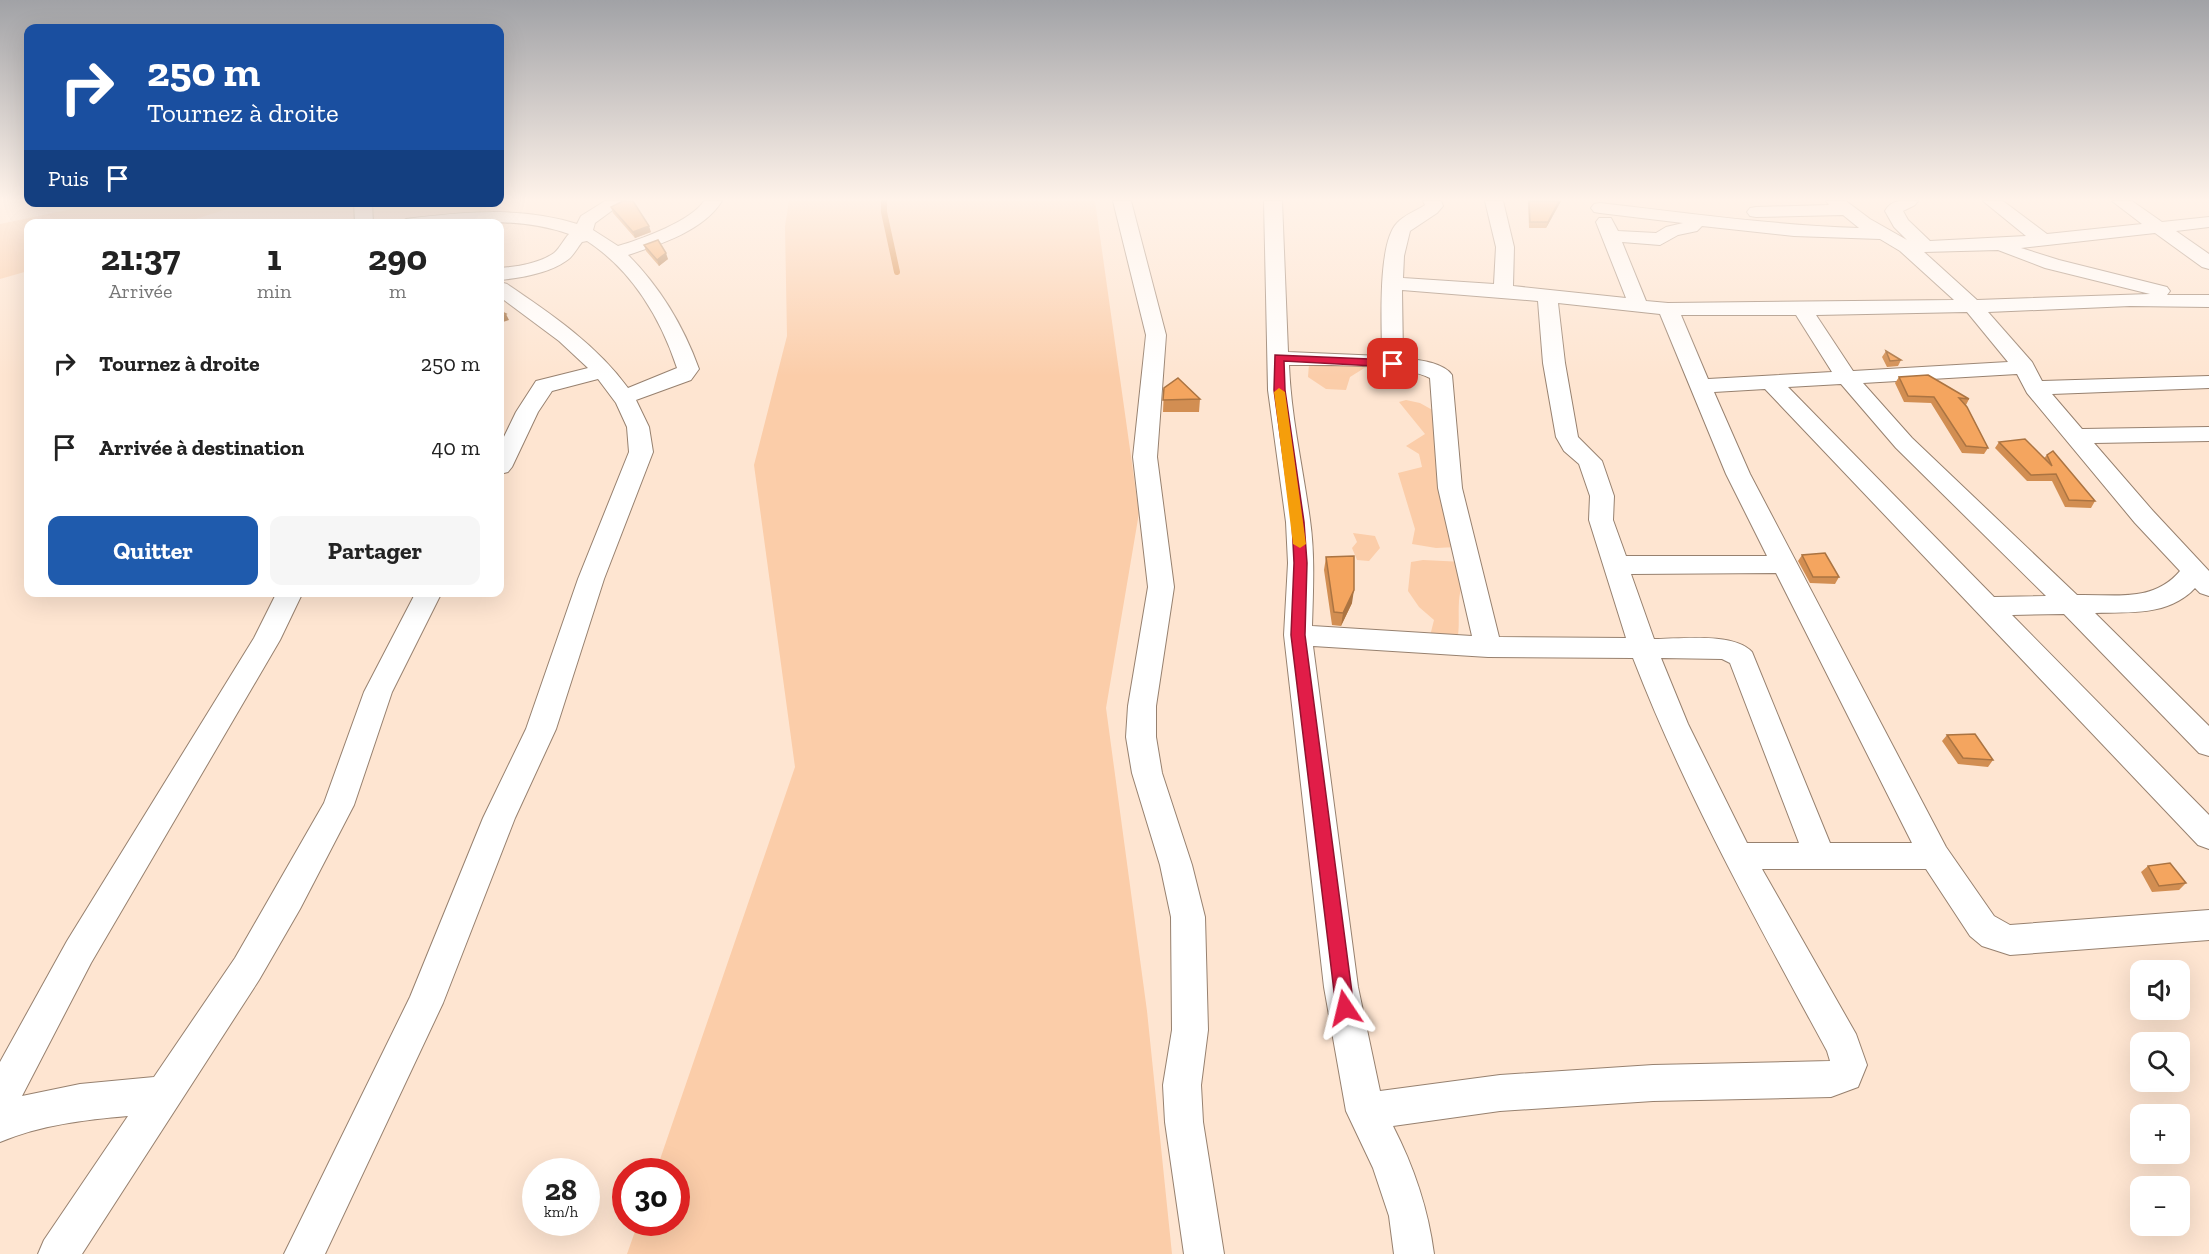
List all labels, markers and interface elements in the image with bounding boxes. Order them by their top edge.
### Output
text: 250 m [147,46,260,97]
icon: right [48,48,126,126]
text: Tournez à droite [147,97,339,129]
icon: arrive [101,162,134,195]
text: Puis [48,165,89,192]
text: 21:37 [101,236,180,279]
text: 1 [267,236,282,279]
text: 290 [368,236,427,279]
text: Arrivée [109,279,172,303]
text: min [257,279,291,303]
text: m [389,279,406,303]
pin [1367,338,1418,389]
icon: right [48,347,81,380]
icon: arrive [1376,347,1409,380]
text: Tournez à droite [99,350,260,377]
text: 250 m [421,350,480,377]
icon: arrive [48,431,81,464]
text: Arrivée à destination [99,434,304,461]
text: 40 m [431,434,480,461]
button: Quitter [48,516,258,585]
button: Partager [270,516,480,585]
map controls [2130,960,2190,1236]
button: sound [2130,960,2190,1020]
position arrow [1313,976,1377,1040]
button: search [2130,1032,2190,1092]
button: + [2130,1104,2190,1164]
speed limit sign: 30 [612,1158,690,1236]
text: 28 [545,1172,577,1208]
button: − [2130,1176,2190,1236]
text: km/h [544,1203,578,1221]

